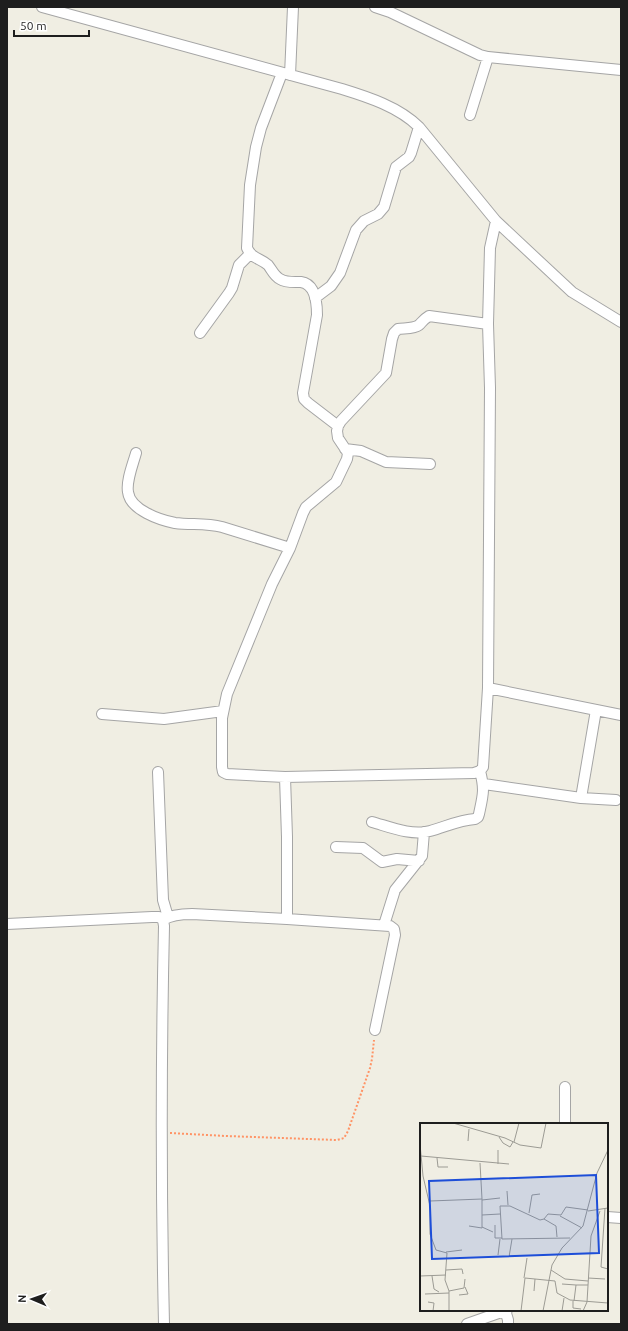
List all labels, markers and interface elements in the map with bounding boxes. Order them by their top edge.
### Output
scale bar [14,12,89,38]
text: 50 m [20,19,47,32]
inset map [420,1123,608,1311]
north arrow [12,1279,52,1319]
text: N [16,1294,28,1303]

